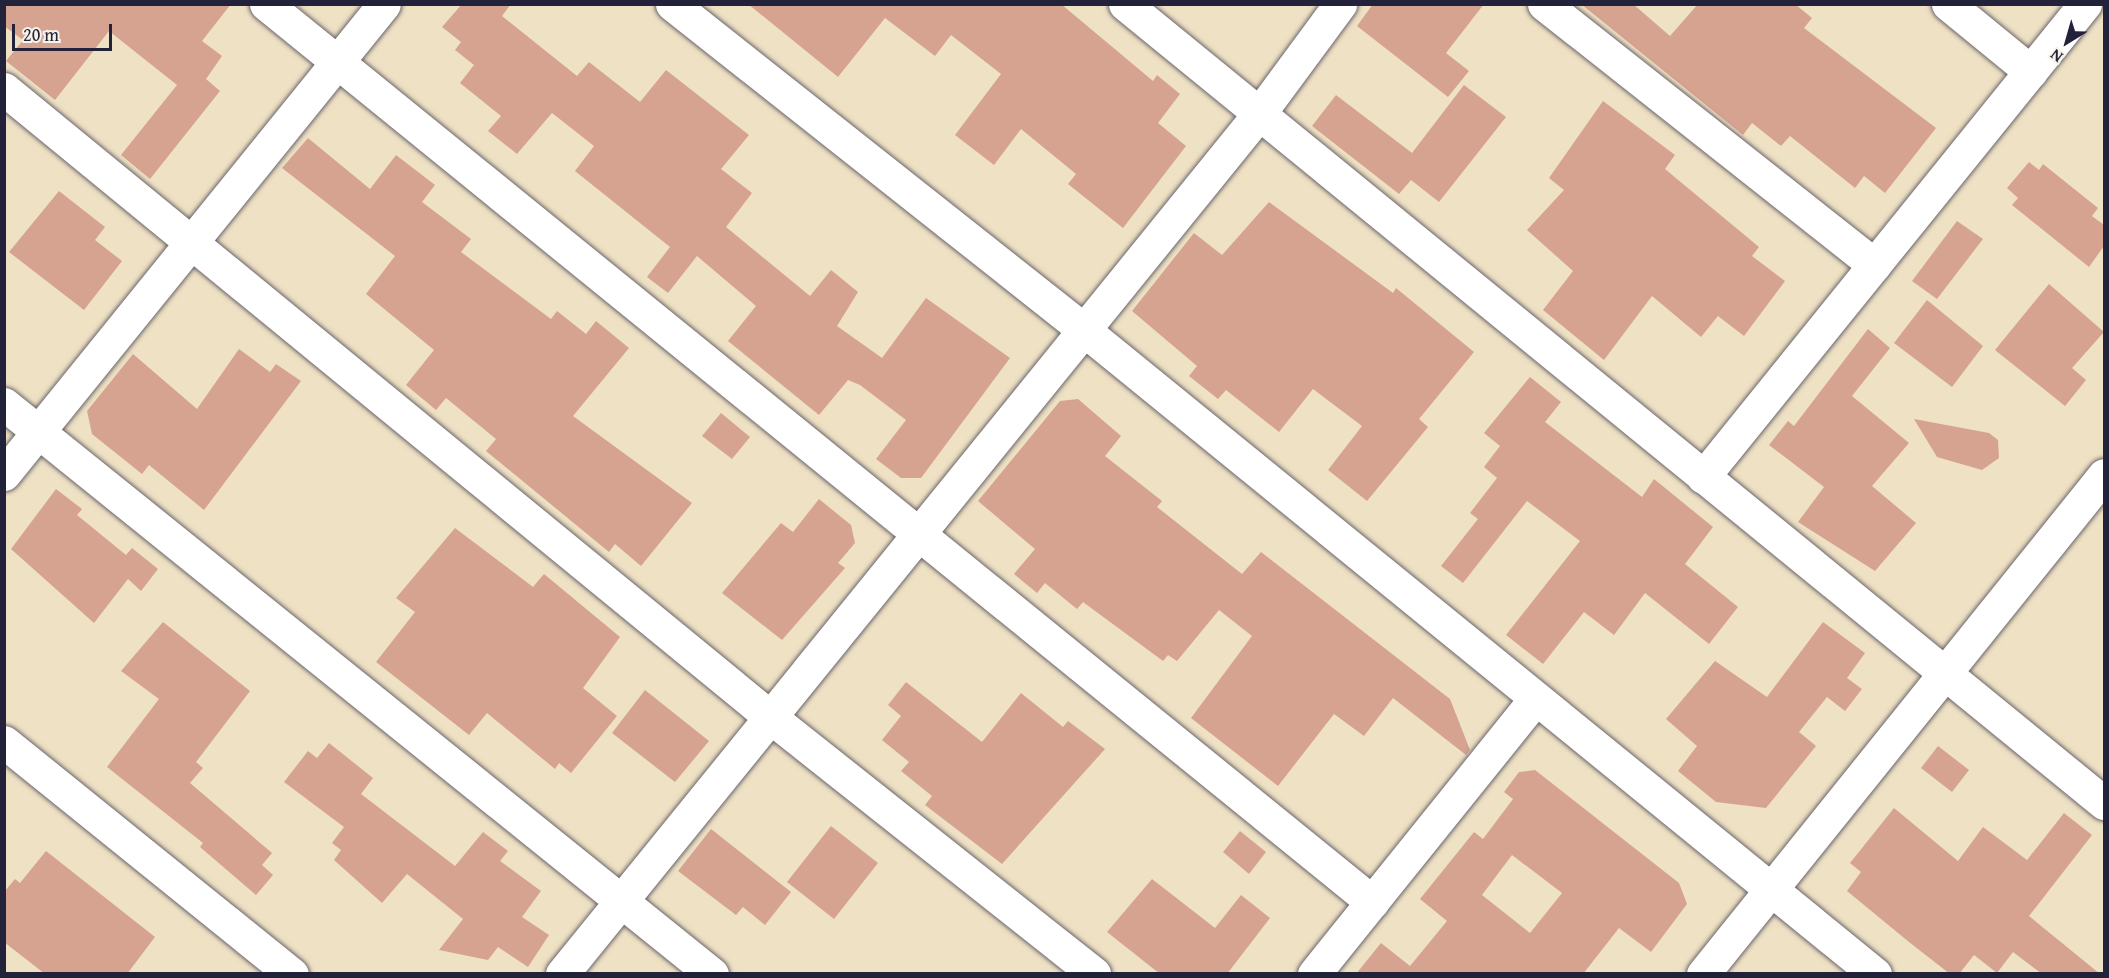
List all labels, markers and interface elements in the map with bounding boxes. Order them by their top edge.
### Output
scale bar [15,12,116,50]
north arrow [2037,12,2097,72]
text: 20 m [23,21,59,48]
text: N [2045,44,2068,69]

